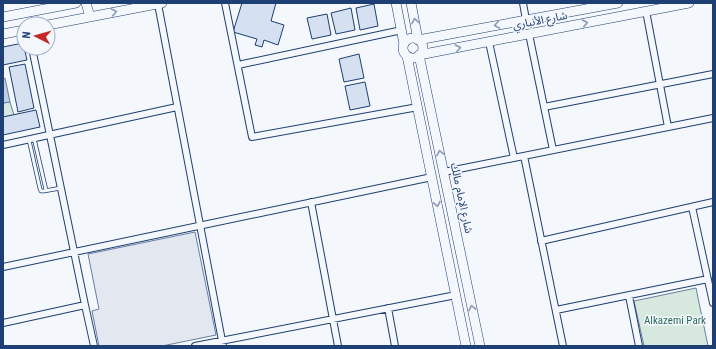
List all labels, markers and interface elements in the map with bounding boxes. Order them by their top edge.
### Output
one-way arrow [111,9,117,17]
street label: شارع الأنباري [512,9,569,35]
north arrow [16,16,56,56]
one-way arrow [411,18,419,24]
one-way arrow [582,19,588,28]
one-way arrow [494,20,500,29]
text: N [20,31,33,39]
one-way arrow [455,44,461,52]
one-way arrow [436,150,444,156]
street label: شارع الإمام مالك [447,162,475,235]
one-way arrow [433,201,441,207]
one-way arrow [469,305,477,311]
park label: Alkazemi Park [644,314,706,327]

